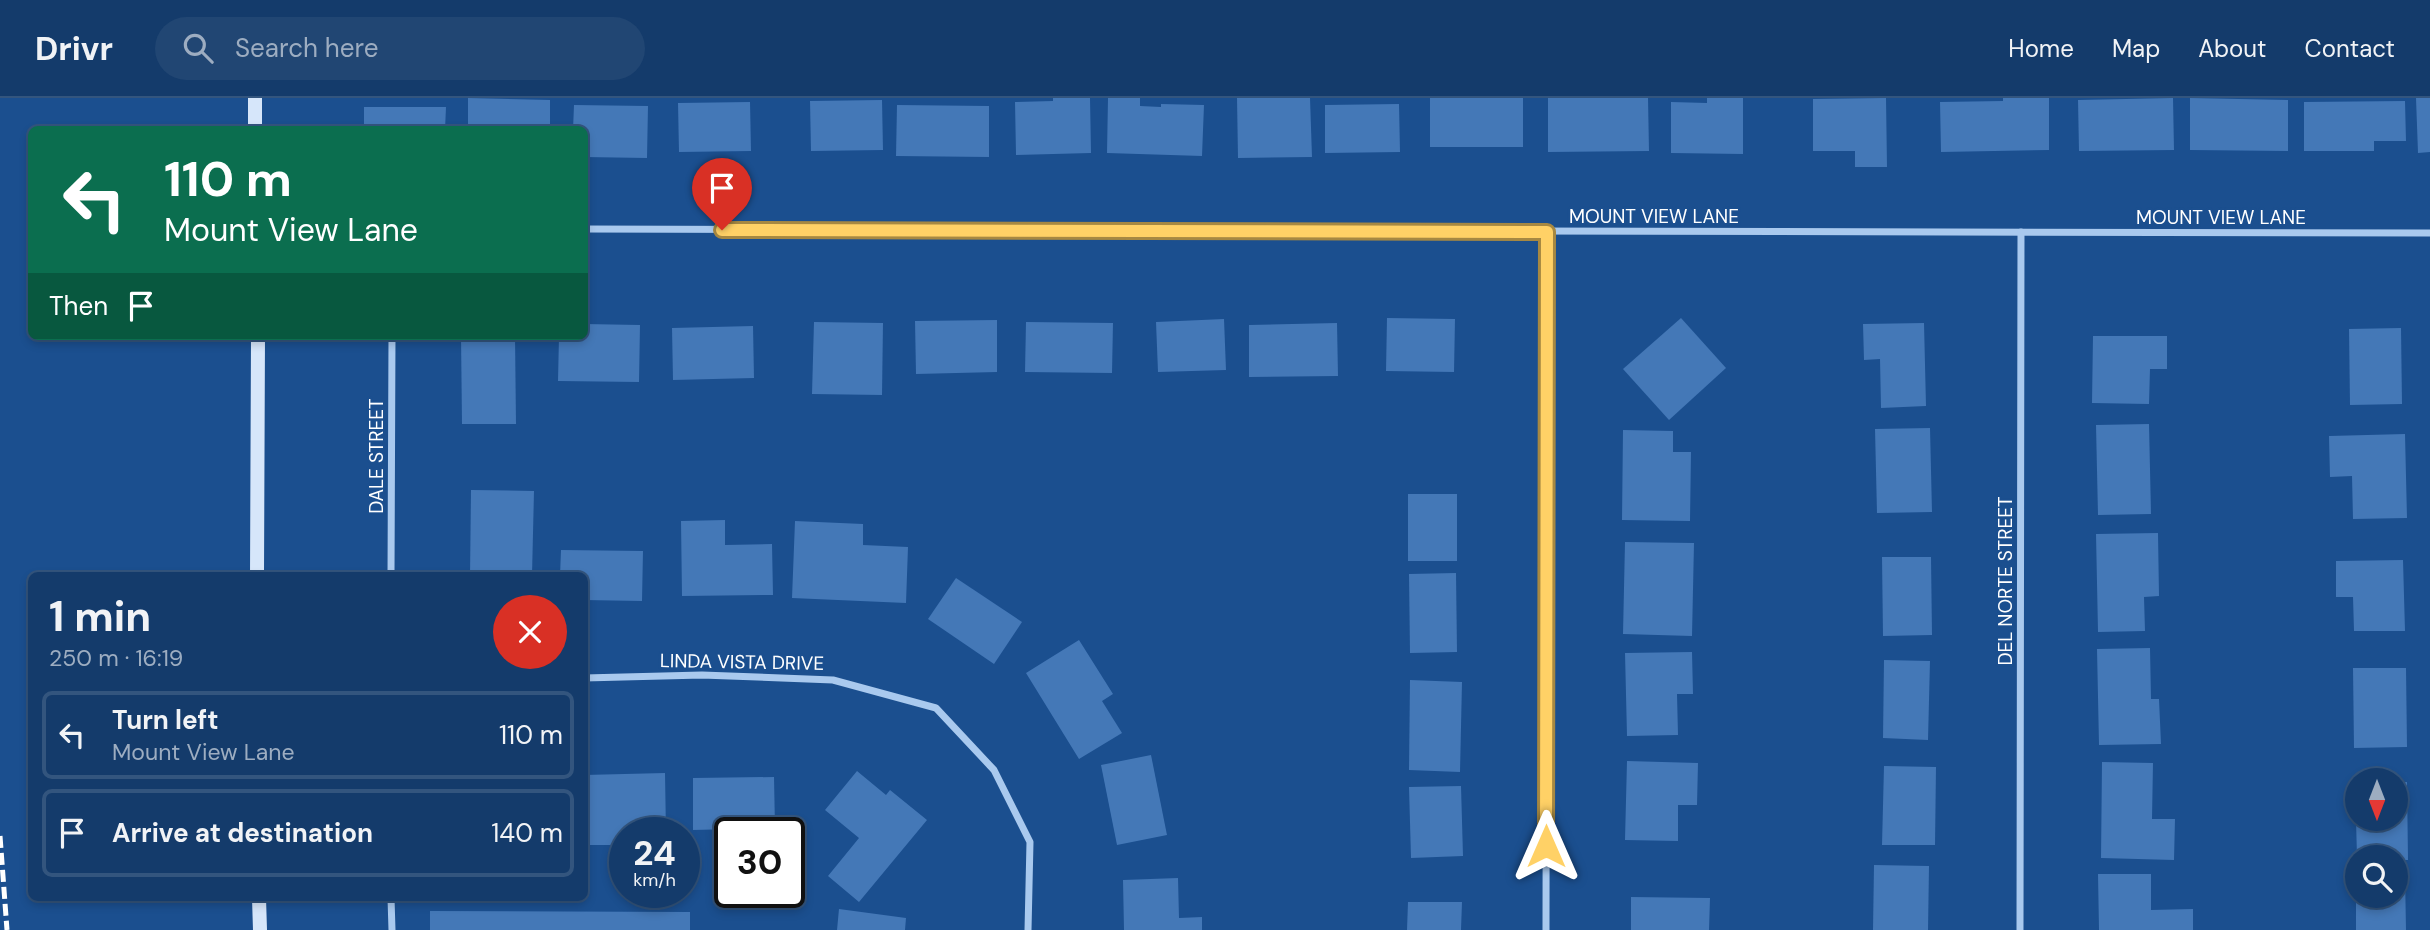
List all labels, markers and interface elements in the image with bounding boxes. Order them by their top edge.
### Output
search box [155,17,645,80]
text: Drivr [35,27,113,70]
icon: search [179,29,217,67]
text: Search here [235,31,378,65]
text: Home [2008,33,2074,64]
text: Map [2112,33,2160,64]
text: About [2198,33,2267,64]
text: Contact [2305,33,2395,64]
text: 110 m [164,147,292,211]
icon: left [49,154,140,245]
pin [692,158,752,230]
icon: arrive [703,169,741,207]
street label: MOUNT VIEW LANE [1569,204,1739,229]
street label: MOUNT VIEW LANE [2136,205,2306,230]
text: Mount View Lane [164,209,418,251]
icon: arrive [122,287,160,325]
text: Then [49,289,108,323]
street label: DALE STREET [364,398,389,514]
street label: DEL NORTE STREET [1993,496,2018,666]
text: 1 min [49,589,151,644]
button: close [493,595,567,669]
text: 250 m · 16:19 [49,643,183,673]
street label: LINDA VISTA DRIVE [660,648,824,676]
text: Turn left [112,703,219,737]
icon: left [53,716,91,754]
text: 110 m [499,718,563,752]
text: Mount View Lane [112,737,295,767]
north arrow [2345,768,2408,831]
map controls [2345,768,2408,908]
position arrow [1509,809,1583,883]
icon: arrive [53,814,91,852]
text: Arrive at destination [112,816,373,850]
text: 140 m [491,816,563,850]
speed limit sign: 30 [714,817,805,908]
text: 24 [633,830,676,876]
button: search [2345,845,2408,908]
text: km/h [633,868,676,892]

